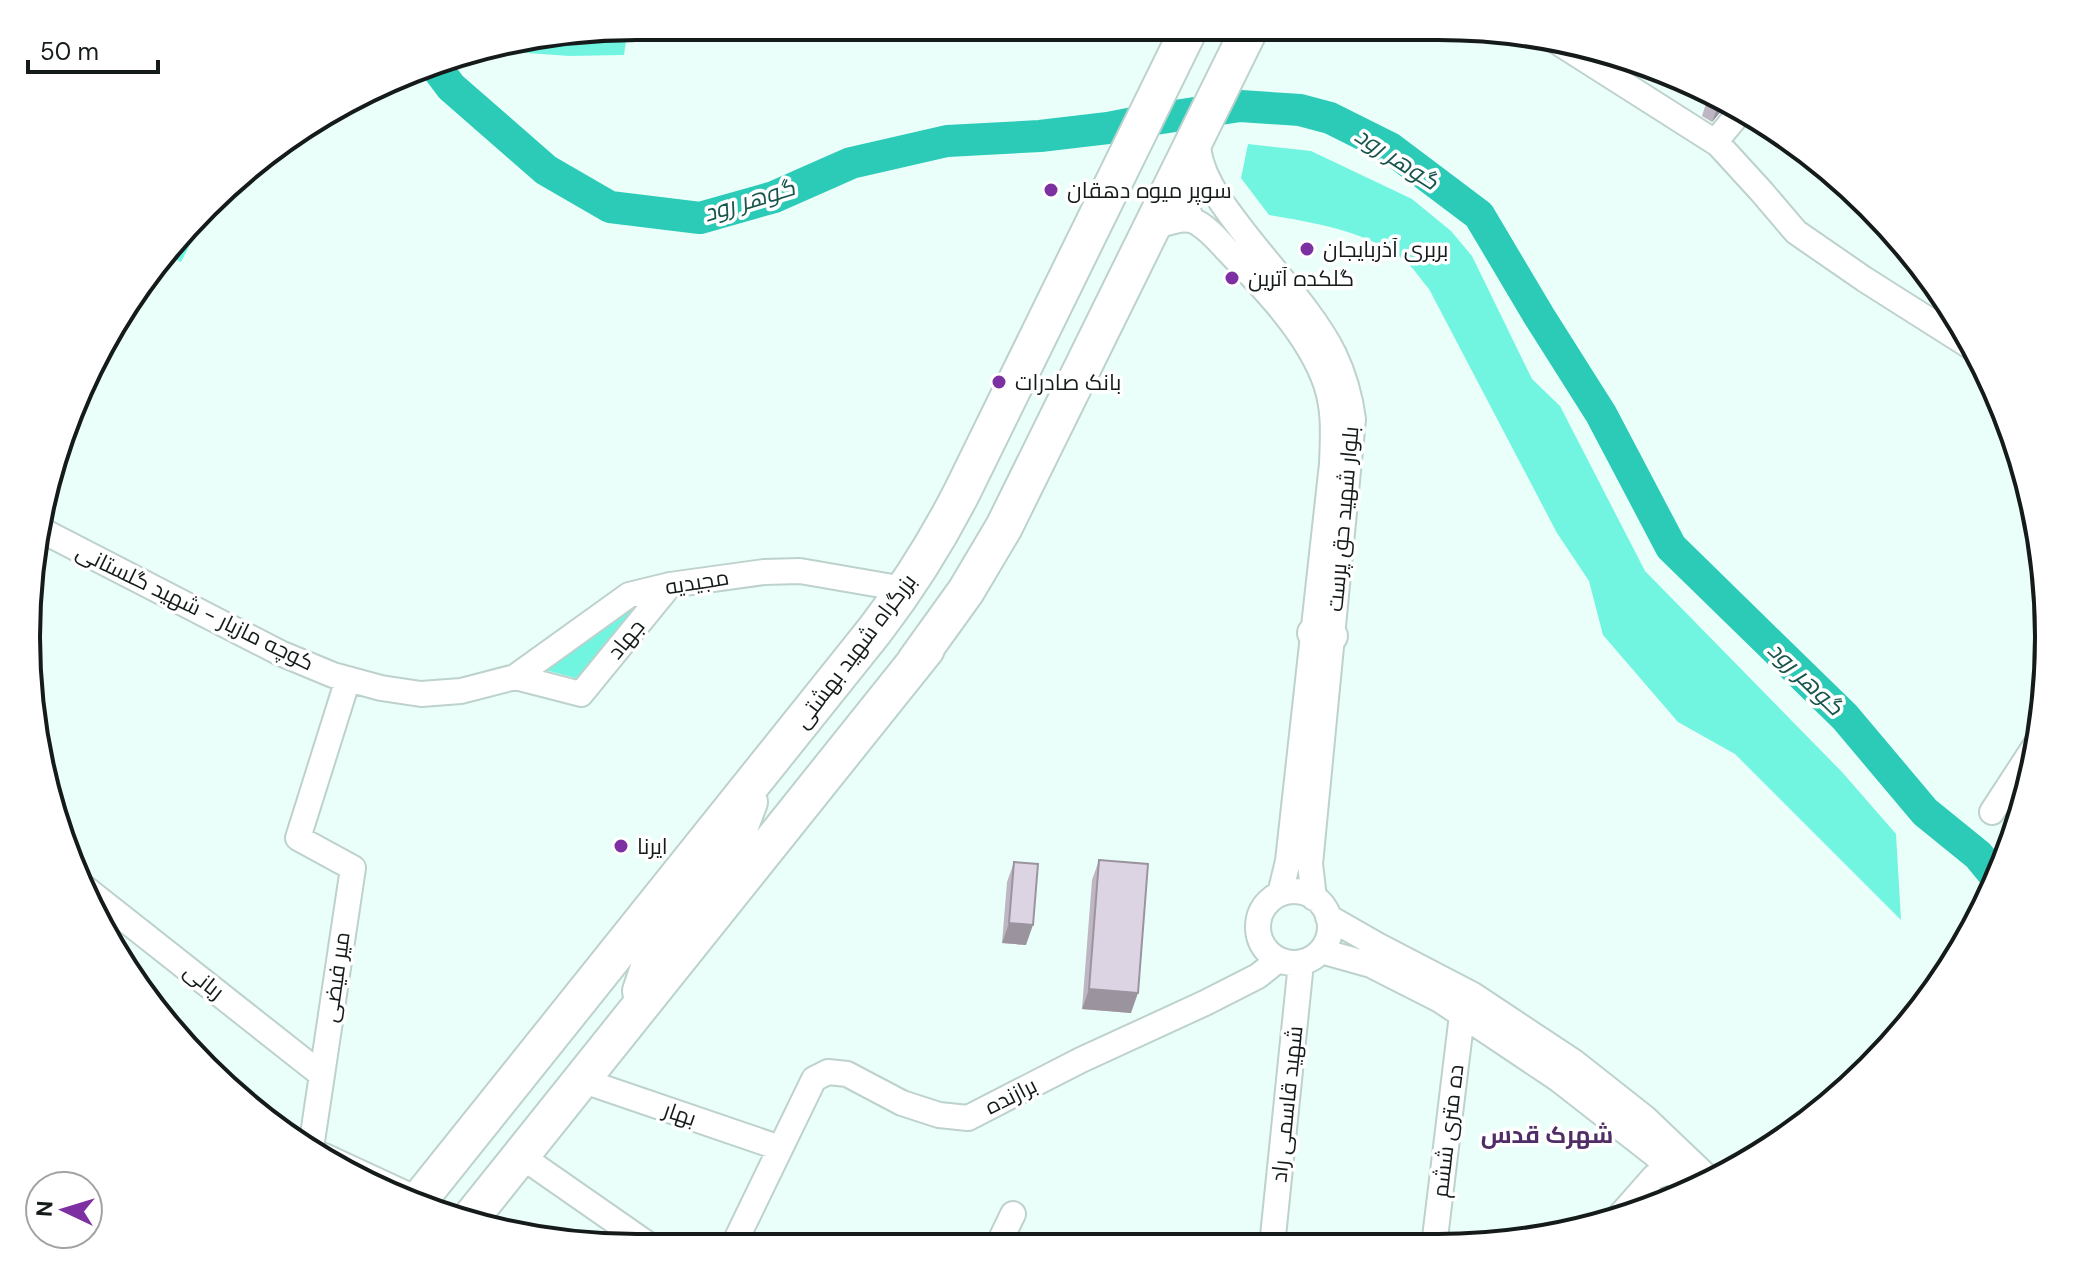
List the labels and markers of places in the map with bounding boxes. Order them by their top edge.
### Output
place label: سوپر میوه دهقان [1067,176,1232,205]
marker: سوپر میوه دهقان [1042,181,1060,199]
place label: بربری آذربایجان [1323,235,1449,264]
marker: بربری آذربایجان [1298,240,1316,258]
place label: گلکده آترین [1248,264,1354,293]
marker: گلکده آترین [1223,269,1241,287]
place label: بانک صادرات [1015,368,1121,397]
marker: بانک صادرات [990,373,1008,391]
place label: ایرنا [637,832,668,861]
marker: ایرنا [612,837,630,855]

